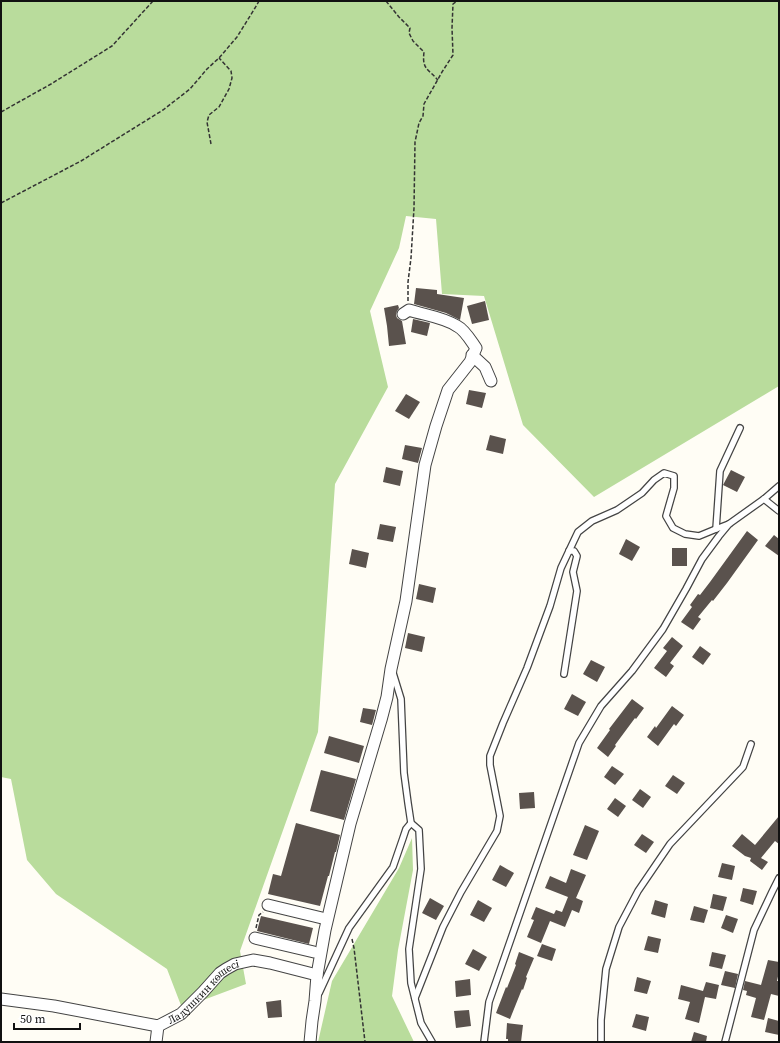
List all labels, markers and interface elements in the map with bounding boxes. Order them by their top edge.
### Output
street label: Ладушкин көшесі [165,956,240,1027]
scale bar [14,1005,80,1031]
text: 50 m [20,1011,46,1027]

